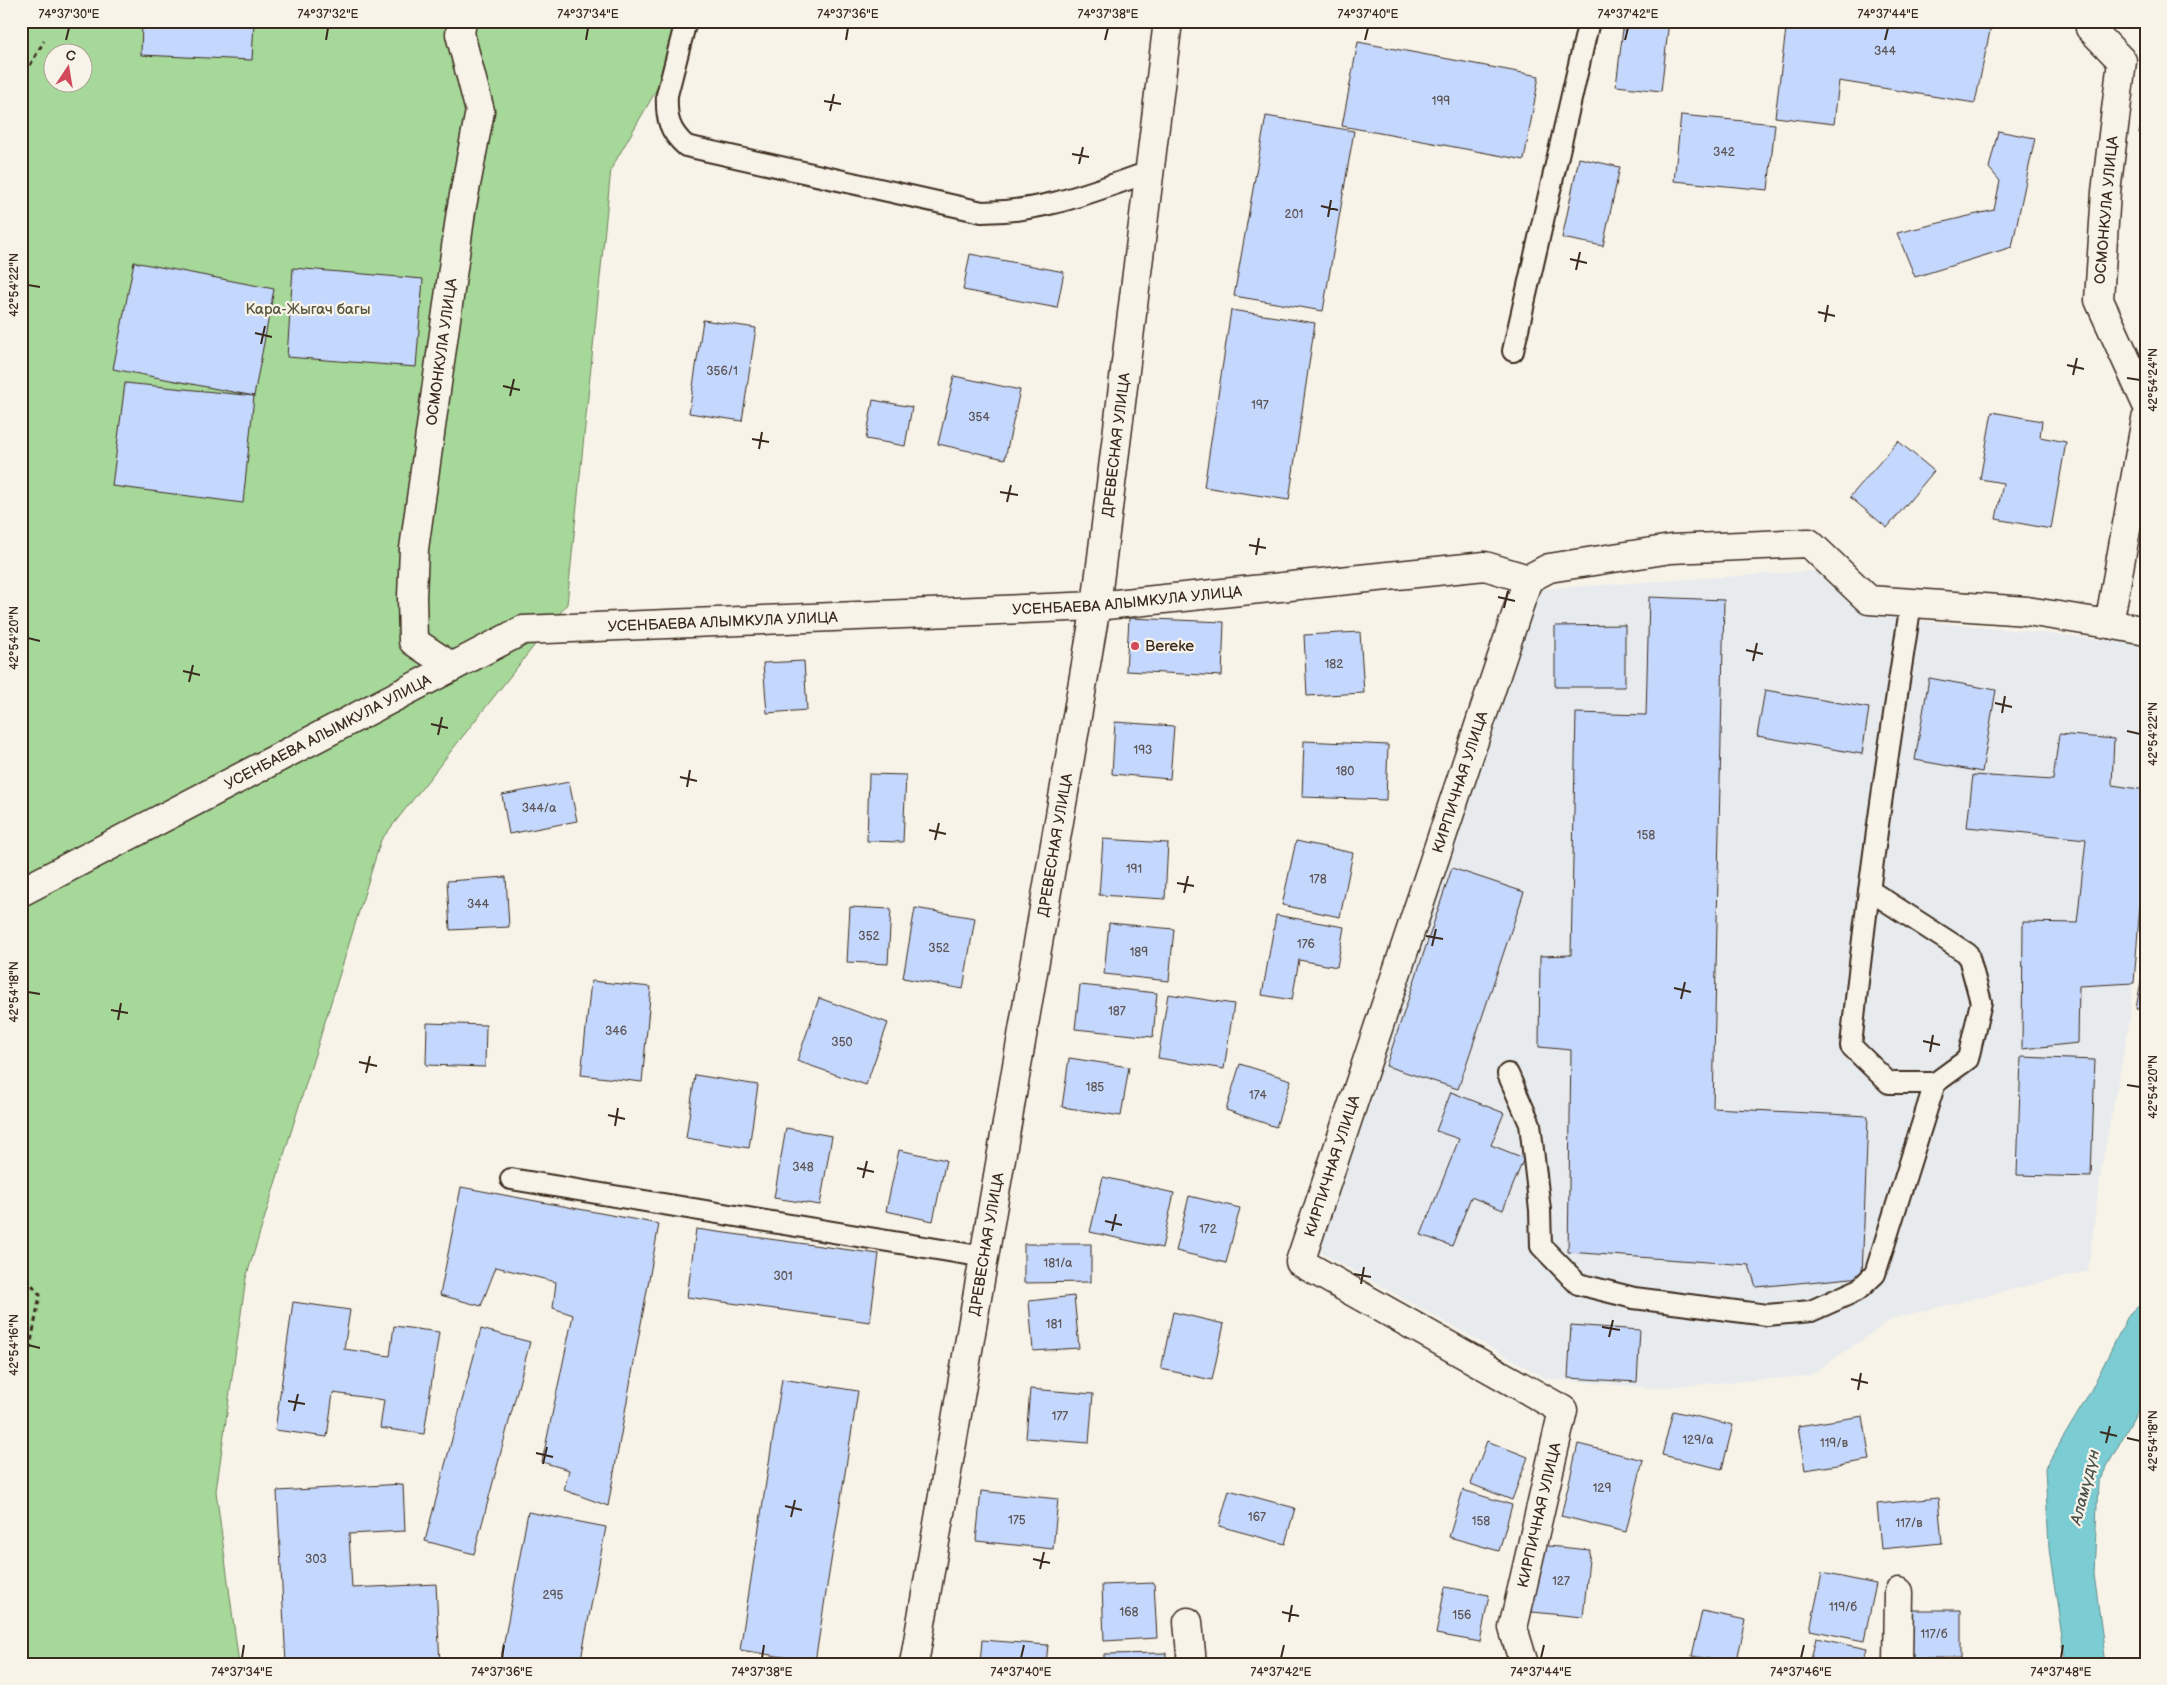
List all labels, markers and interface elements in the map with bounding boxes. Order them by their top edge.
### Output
text: 74°37'30"E [38,7,100,22]
text: 74°37'32"E [297,7,359,22]
text: 74°37'34"E [557,7,619,22]
text: 74°37'36"E [817,7,879,22]
text: 74°37'38"E [1078,7,1139,22]
text: 74°37'40"E [1338,7,1399,22]
text: 74°37'42"E [1597,7,1659,22]
text: 74°37'44"E [1857,7,1919,22]
north arrow [42,42,92,92]
house number: 344 [1874,44,1897,59]
text: С [64,46,77,65]
house number: 199 [1432,94,1450,109]
street label: ОСМОНКУЛА УЛИЦА [2091,134,2123,285]
house number: 342 [1713,145,1735,160]
house number: 201 [1285,207,1303,222]
text: 42°54'22"N [7,253,22,317]
street label: ОСМОНКУЛА УЛИЦА [422,276,462,427]
park label: Кара-Жыгач багы [245,300,371,319]
text: 42°54'24"N [2146,348,2161,412]
house number: 356/1 [706,364,738,379]
street label: ДРЕВЕСНАЯ УЛИЦА [1098,371,1135,518]
house number: 197 [1251,398,1269,413]
house number: 354 [968,410,990,425]
street label: УСЕНБАЕВА АЛЫМКУЛА УЛИЦА [1012,582,1244,620]
text: 42°54'20"N [7,606,22,670]
street label: УСЕНБАЕВА АЛЫМКУЛА УЛИЦА [607,608,839,636]
place label: Bereke [1145,637,1194,656]
marker: Bereke [1129,640,1141,652]
house number: 182 [1325,657,1343,672]
street label: УСЕНБАЕВА АЛЫМКУЛА УЛИЦА [221,670,435,794]
text: 42°54'22"N [2146,702,2161,766]
street label: КИРПИЧНАЯ УЛИЦА [1429,708,1493,856]
house number: 193 [1134,743,1152,758]
house number: 180 [1336,764,1354,779]
street label: ДРЕВЕСНАЯ УЛИЦА [1034,771,1077,918]
house number: 344/а [522,801,556,816]
house number: 158 [1637,828,1655,843]
house number: 191 [1126,862,1142,877]
house number: 178 [1309,872,1327,887]
house number: 344 [467,897,490,912]
house number: 352 [858,929,880,944]
house number: 176 [1297,937,1315,952]
house number: 352 [928,941,950,956]
house number: 189 [1130,945,1148,960]
text: 42°54'18"N [7,961,22,1023]
house number: 187 [1108,1004,1126,1019]
house number: 346 [605,1024,627,1039]
house number: 350 [831,1035,853,1050]
text: 42°54'20"N [2146,1055,2161,1119]
house number: 185 [1086,1080,1104,1095]
house number: 174 [1249,1088,1268,1103]
street label: КИРПИЧНАЯ УЛИЦА [1301,1092,1365,1240]
house number: 348 [792,1160,814,1175]
street label: ДРЕВЕСНАЯ УЛИЦА [965,1170,1009,1317]
house number: 172 [1199,1222,1217,1237]
house number: 181/а [1044,1256,1072,1271]
house number: 301 [773,1269,793,1284]
text: 42°54'16"N [7,1314,22,1376]
house number: 181 [1046,1317,1062,1332]
house number: 177 [1052,1409,1068,1424]
text: 42°54'18"N [2146,1410,2161,1472]
house number: 129/а [1682,1433,1714,1448]
house number: 119/в [1820,1436,1849,1451]
street label: КИРПИЧНАЯ УЛИЦА [1514,1440,1566,1590]
water label: Аламүдүн [2067,1448,2104,1528]
house number: 129 [1593,1481,1611,1496]
house number: 167 [1248,1510,1266,1525]
house number: 175 [1008,1513,1026,1528]
house number: 158 [1472,1514,1490,1529]
house number: 117/в [1896,1516,1923,1531]
house number: 303 [305,1552,327,1567]
house number: 127 [1552,1574,1570,1589]
house number: 295 [543,1588,564,1603]
house number: 119/б [1829,1600,1858,1615]
house number: 168 [1120,1605,1138,1620]
house number: 156 [1453,1608,1471,1623]
house number: 117/б [1920,1627,1948,1642]
text: 74°37'34"E [211,1665,273,1680]
text: 74°37'36"E [471,1665,533,1680]
text: 74°37'38"E [732,1665,793,1680]
text: 74°37'40"E [991,1665,1052,1680]
text: 74°37'42"E [1250,1665,1312,1680]
text: 74°37'44"E [1510,1665,1572,1680]
text: 74°37'46"E [1770,1665,1832,1680]
text: 74°37'48"E [2031,1665,2092,1680]

